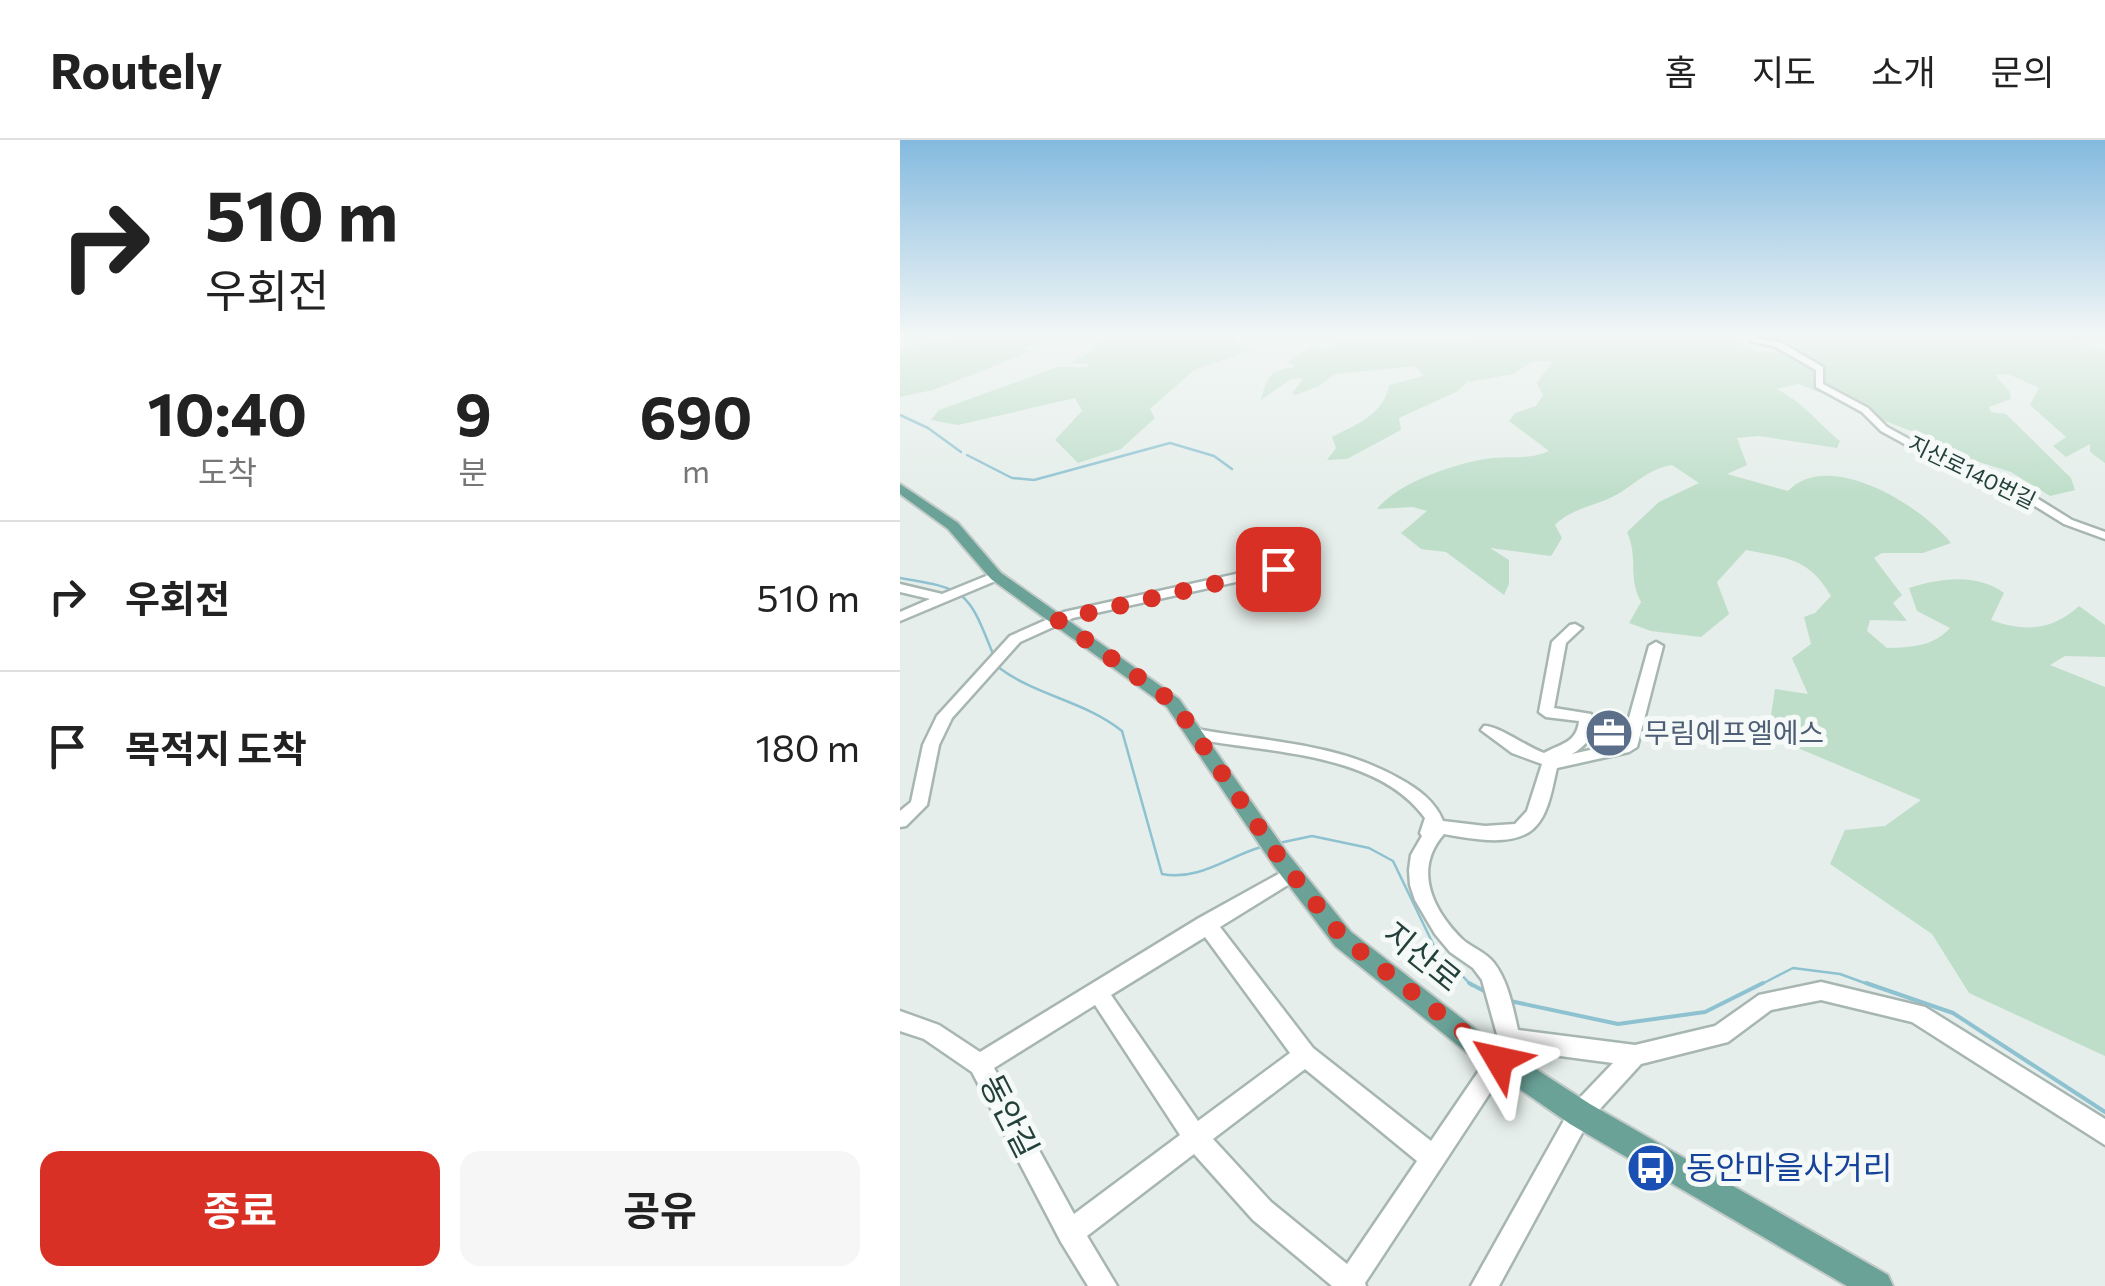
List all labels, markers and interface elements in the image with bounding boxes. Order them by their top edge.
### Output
text: Routely [50,40,222,99]
text: 홈 [1665,49,1697,92]
text: 지도 [1752,49,1816,92]
text: 소개 [1871,49,1936,92]
text: 문의 [1991,49,2055,92]
text: 510 m [205,170,398,255]
icon: right [40,180,170,310]
text: 우회전 [205,261,329,316]
text: 10:40 [148,375,307,448]
text: 9 [455,375,492,448]
text: 690 [639,378,752,451]
street label: 지산로140번길 [1904,429,2040,514]
text: m [682,450,710,490]
text: 도착 [198,451,257,491]
text: 분 [459,451,488,491]
pin [1236,527,1321,612]
icon: arrive [1251,542,1306,597]
icon: right [40,569,95,624]
text: 510 m [757,573,860,620]
text: 우회전 [125,574,230,621]
office icon: 무림에프엘에스 [1583,707,1635,759]
place label: 무림에프엘에스 [1644,715,1824,749]
icon: arrive [40,719,95,774]
text: 180 m [755,723,860,770]
text: 목적지 도착 [125,724,307,771]
street label: 지산로 [1376,912,1470,999]
position arrow [1447,1008,1551,1112]
street label: 동안길 [973,1067,1049,1164]
bus stop icon: 동안마을사거리 [1625,1142,1677,1194]
place label: 동안마을사거리 [1686,1146,1892,1186]
button: 종료 [40,1151,440,1266]
button: 공유 [460,1151,860,1266]

